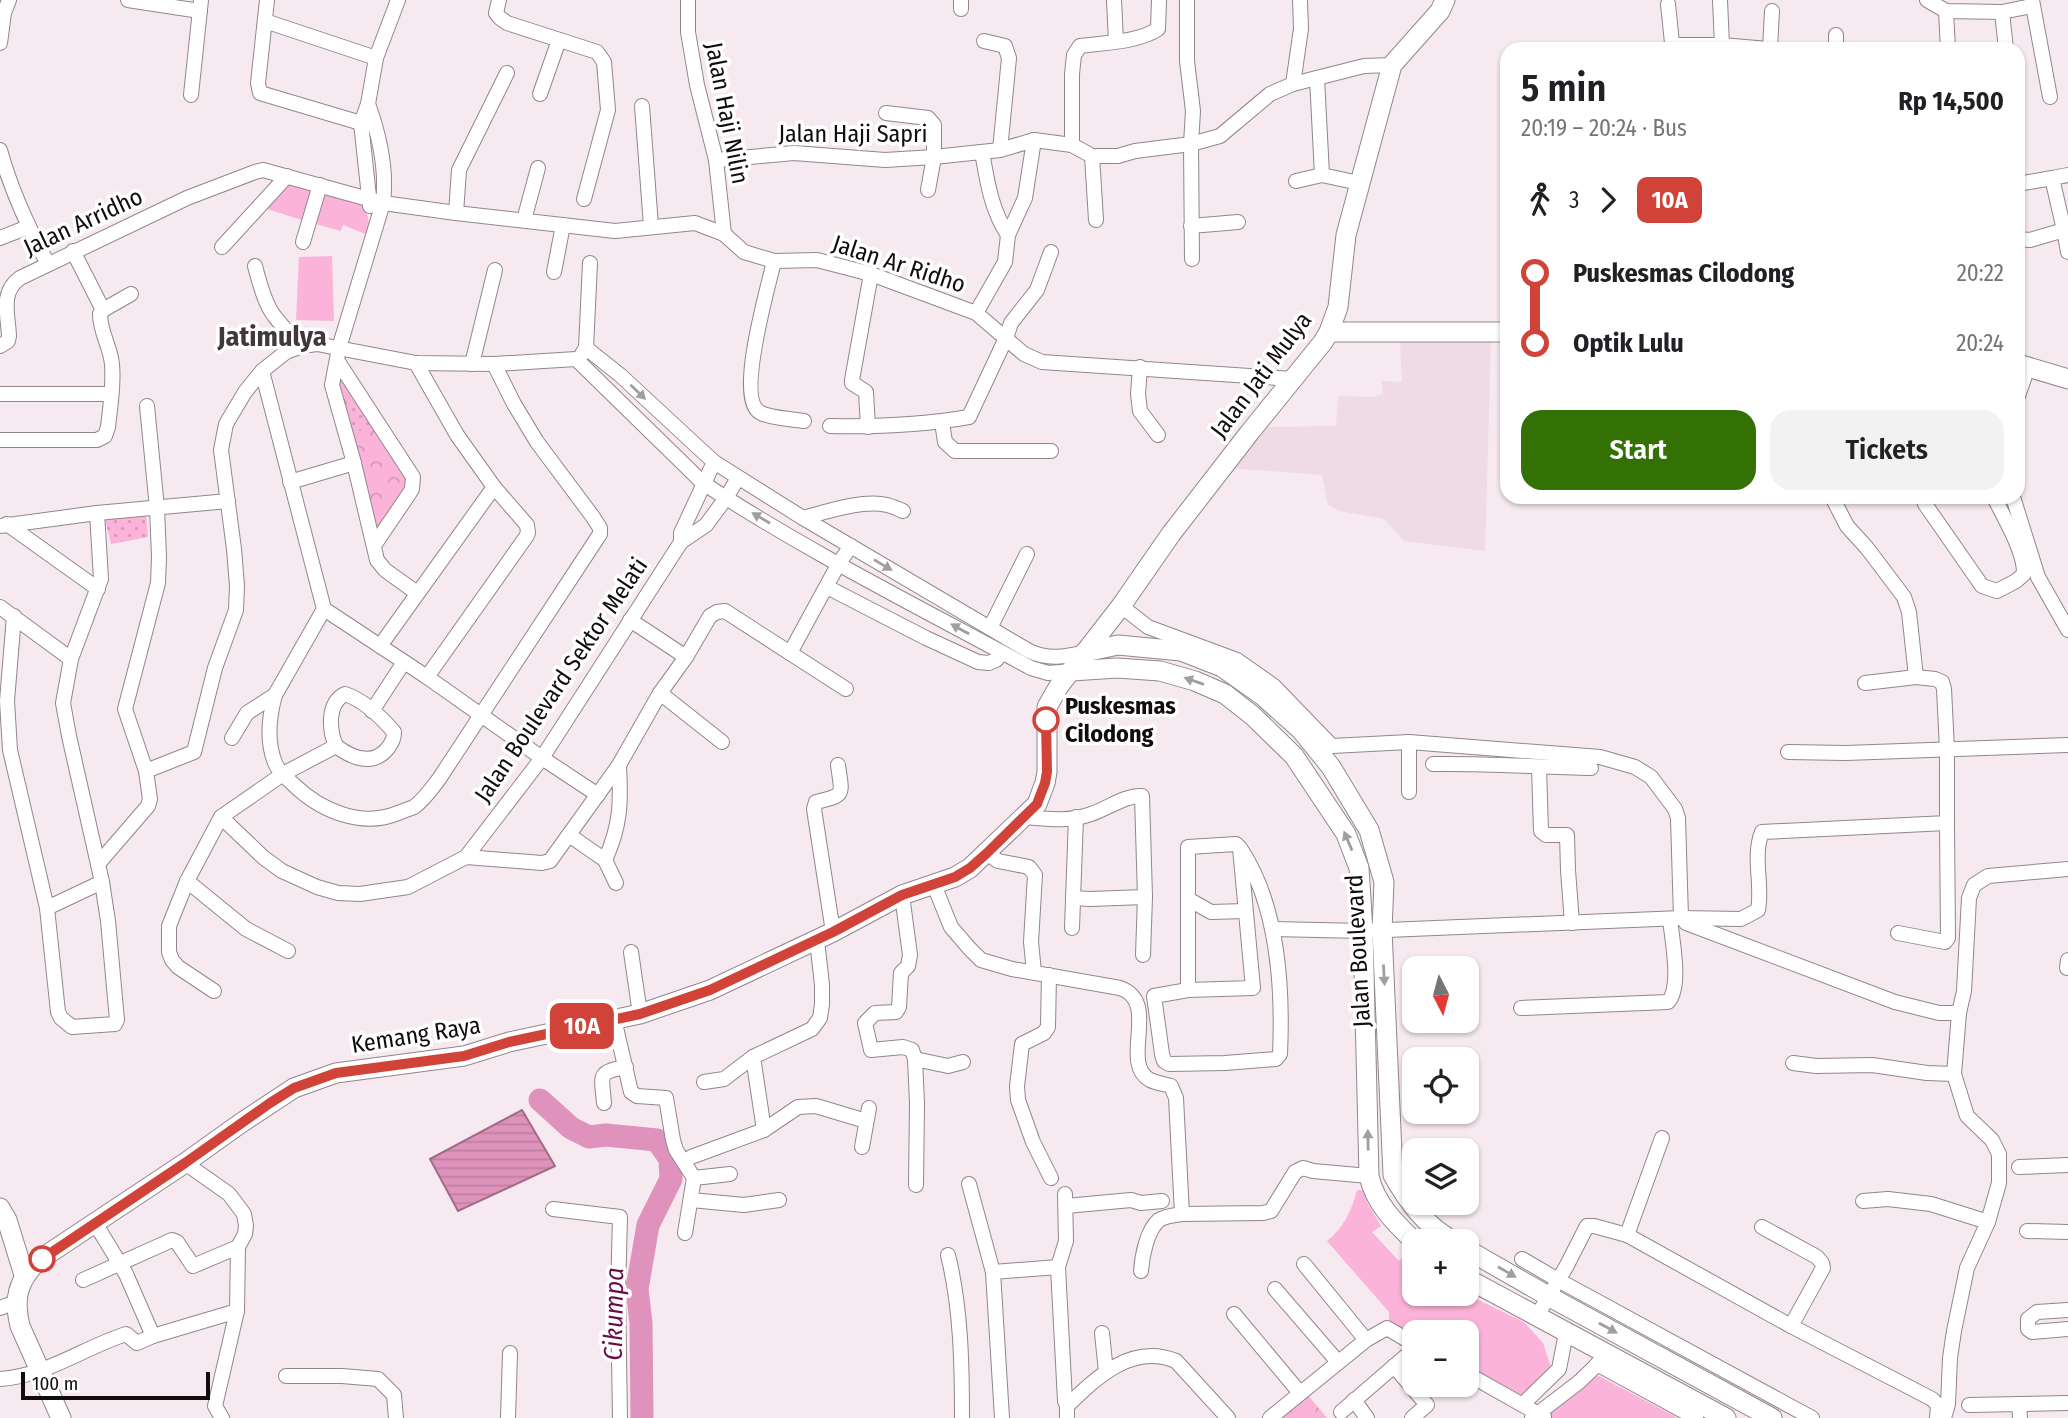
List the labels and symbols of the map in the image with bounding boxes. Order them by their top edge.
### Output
street label: Jalan Haji Nilin [700,40,754,186]
street label: Jalan Haji Sapri [779,120,928,148]
street label: Jalan Arridho [19,182,147,262]
street label: Jalan Ar Ridho [829,229,969,299]
street label: Jalan Jati Mulya [1205,307,1317,443]
district label: Jatimulya [216,320,327,353]
one-way arrow [629,384,646,400]
one-way arrow [751,512,771,524]
street label: Jalan Boulevard Sektor Melati [469,552,653,808]
one-way arrow [873,559,892,571]
one-way arrow [950,623,969,635]
one-way arrow [1183,675,1204,686]
place label: Puskesmas Cilodong [1065,692,1176,748]
marker: Puskesmas Cilodong [1033,707,1059,733]
one-way arrow [1343,830,1354,851]
street label: Jalan Boulevard [1340,874,1376,1028]
north arrow [1402,956,1479,1032]
one-way arrow [1379,964,1390,986]
line badge: 10A [542,1003,622,1049]
street label: Kemang Raya [349,1011,483,1059]
one-way arrow [1362,1128,1374,1150]
unlabelled marker [29,1246,55,1272]
one-way arrow [1498,1266,1517,1278]
water label: Cikumpa [598,1267,630,1361]
one-way arrow [1598,1323,1618,1334]
scale bar [21,1369,210,1401]

